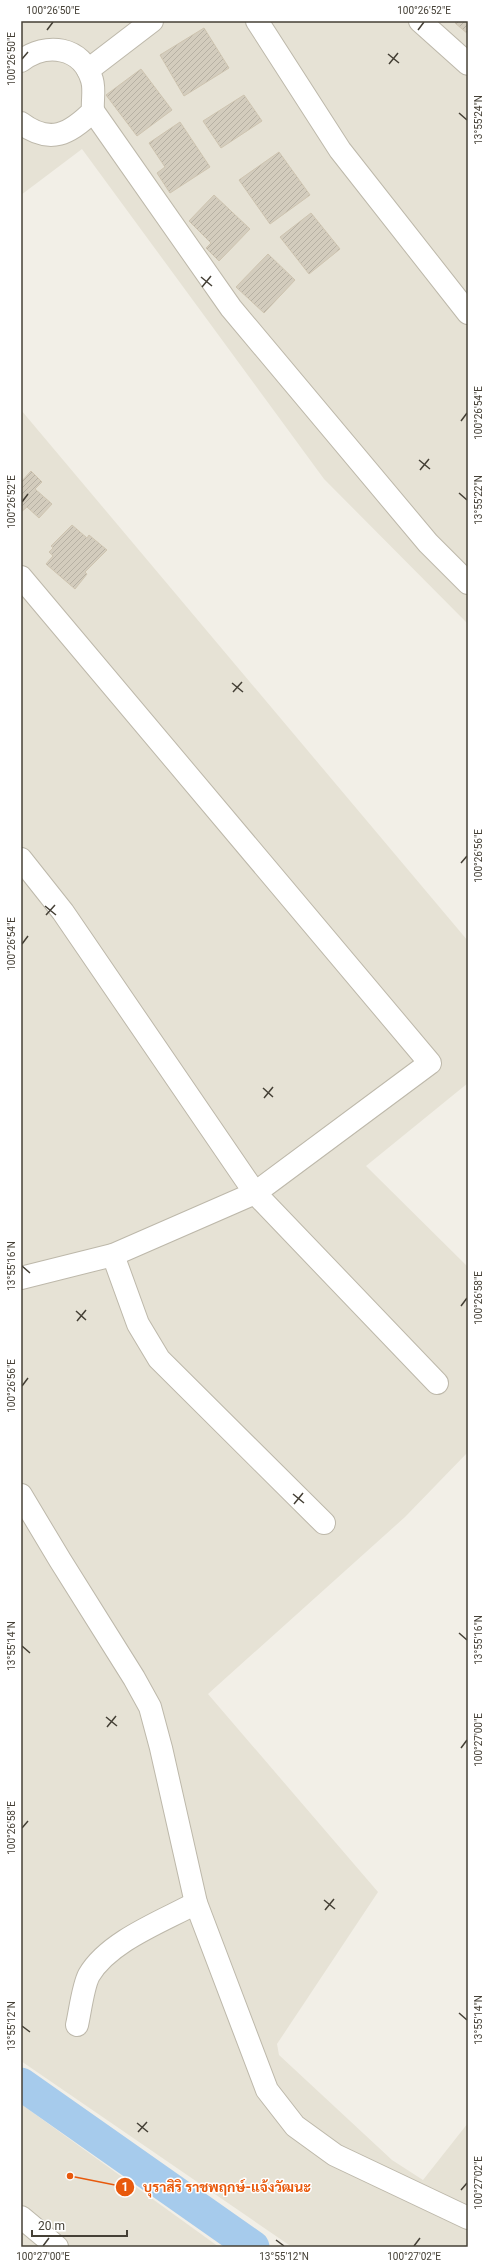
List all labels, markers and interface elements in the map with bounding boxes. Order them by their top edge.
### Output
text: 100°26'50"E [26,5,80,16]
text: 100°26'52"E [397,5,451,16]
text: 100°26'50"E [6,32,17,86]
text: 13°55'24"N [473,95,484,145]
text: 100°26'54"E [473,386,484,440]
text: 100°26'52"E [6,475,17,529]
text: 13°55'22"N [473,475,484,525]
text: 100°26'56"E [473,829,484,883]
text: 100°26'54"E [6,917,17,971]
text: 13°55'16"N [6,1241,17,1291]
text: 100°26'58"E [473,1271,484,1325]
text: 100°26'56"E [6,1359,17,1413]
text: 13°55'16"N [473,1615,484,1665]
text: 13°55'14"N [6,1621,17,1671]
text: 100°27'00"E [473,1713,484,1767]
text: 100°26'58"E [6,1801,17,1855]
text: 13°55'14"N [473,1995,484,2045]
text: 13°55'12"N [6,2001,17,2051]
text: 100°27'02"E [473,2156,484,2210]
callout: บุราสิริ ราชพฤกษ์-แจ้งวัฒนะ [115,2174,319,2200]
text: บุราสิริ ราชพฤกษ์-แจ้งวัฒนะ [143,2178,311,2198]
text: 1 [122,2180,128,2194]
scale bar [32,2212,127,2238]
text: 20 m [38,2219,65,2233]
text: 100°27'00"E [16,2251,70,2262]
text: 13°55'12"N [259,2251,309,2262]
text: 100°27'02"E [387,2251,441,2262]

